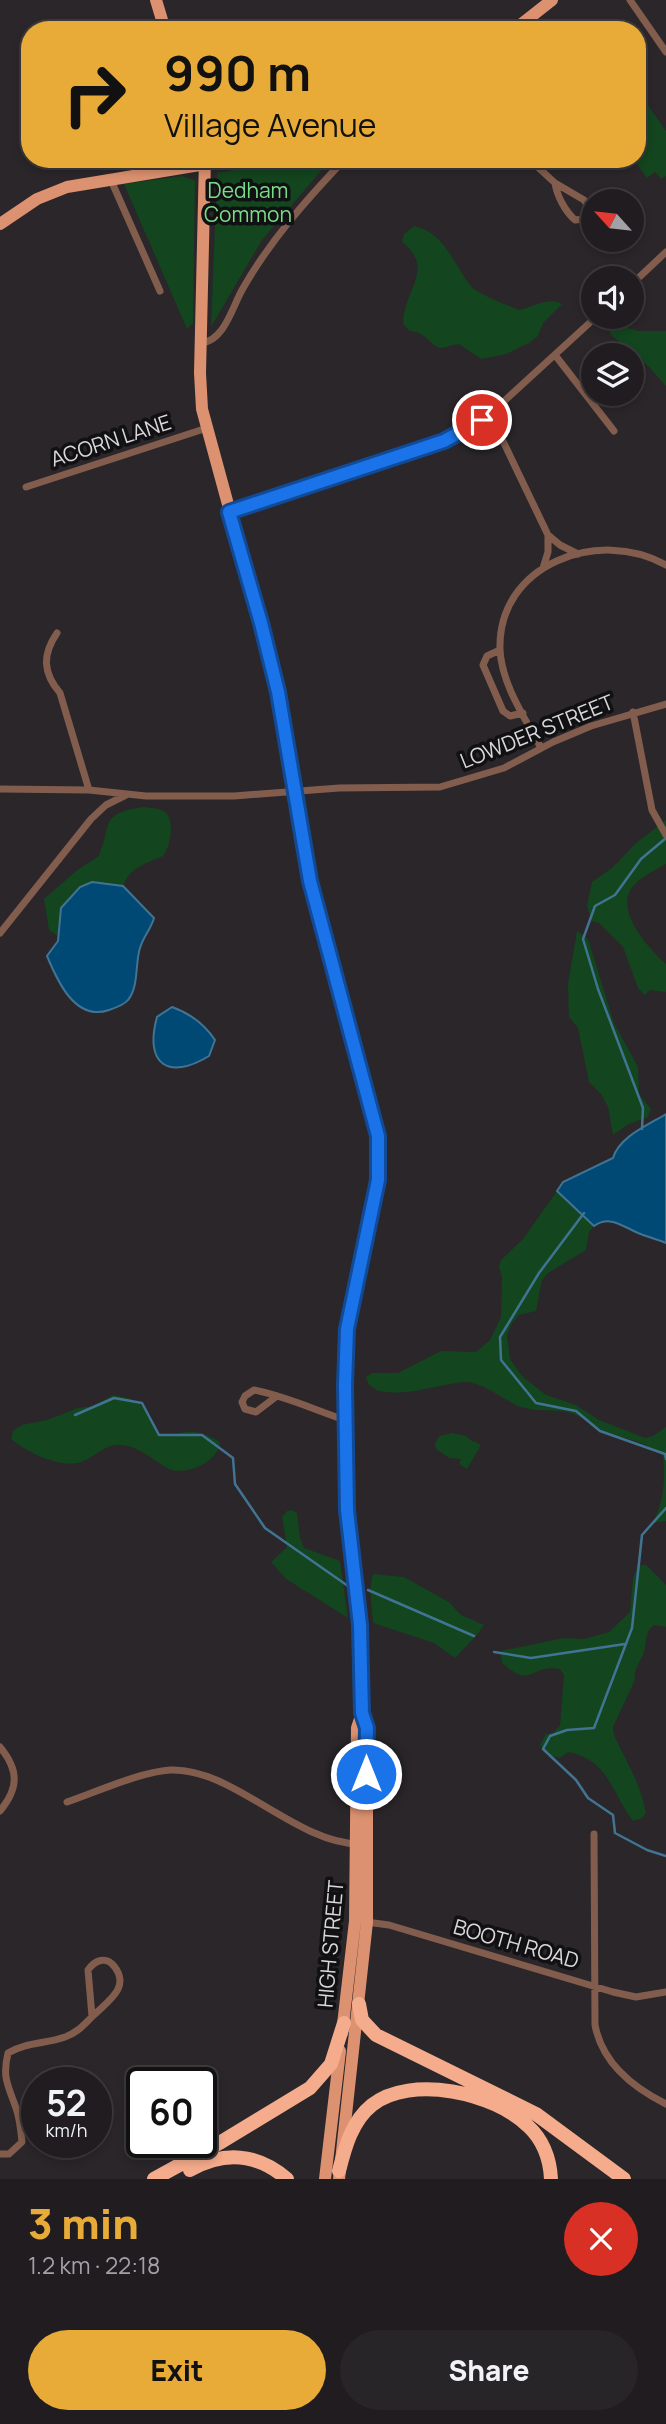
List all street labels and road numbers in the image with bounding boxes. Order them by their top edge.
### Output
street label: ACORN LANE [47,407,175,473]
street label: LOWDER STREET [456,687,618,775]
street label: HIGH STREET [310,1879,350,2009]
street label: BOOTH ROAD [450,1912,582,1974]

